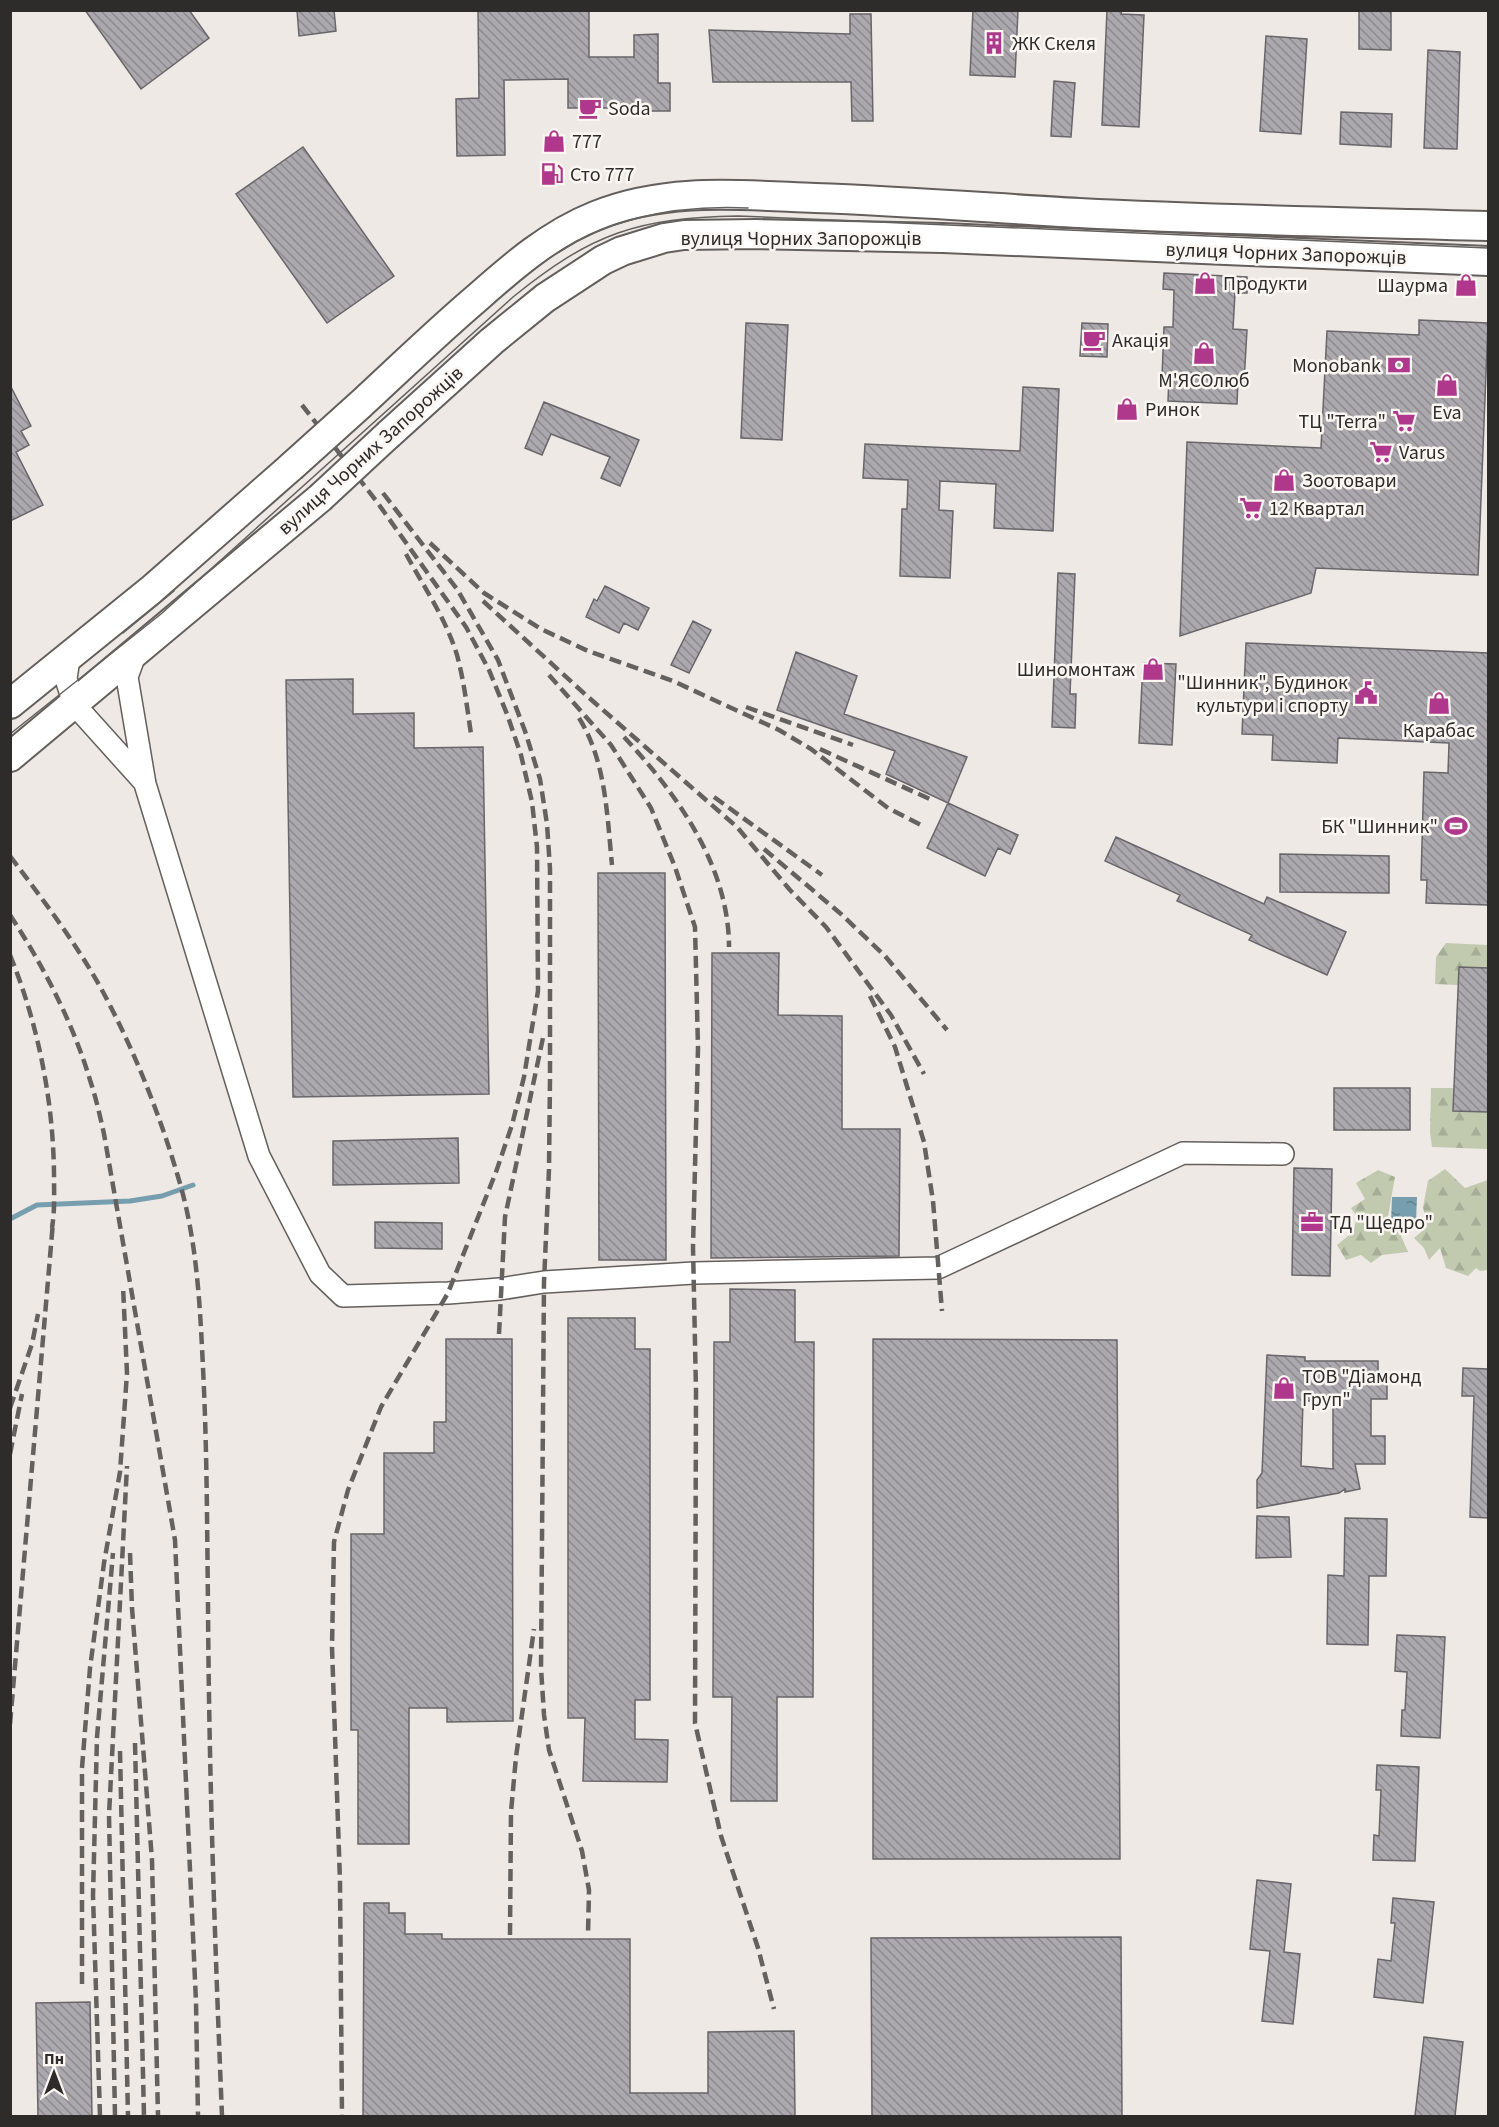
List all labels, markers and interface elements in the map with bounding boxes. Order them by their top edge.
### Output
building icon: ЖК Скеля [981,30,1007,56]
place label: ЖК Скеля [1012,30,1096,58]
cafe icon: Soda [577,95,603,121]
place label: Soda [608,95,651,123]
shop icon: 777 [541,128,567,154]
place label: 777 [572,128,602,156]
fuel station icon: Сто 777 [539,161,565,187]
place label: Сто 777 [570,161,635,189]
street label: вулиця Чорних Запорожців [681,225,921,253]
street label: вулиця Чорних Запорожців [1165,236,1407,272]
shop icon: Продукти [1192,270,1218,296]
place label: Продукти [1223,270,1308,298]
place label: Шаурма [1377,272,1448,300]
shop icon: Шаурма [1453,272,1479,298]
cafe icon: Акація [1081,327,1107,353]
place label: Акація [1112,327,1169,355]
shop icon: М'ЯСОлюб [1191,340,1217,366]
place label: Monobank [1292,352,1381,380]
bank icon: Monobank [1386,352,1412,378]
street label: вулиця Чорних Запорожців [272,360,470,542]
place label: М'ЯСОлюб [1158,367,1250,395]
shop icon: Eva [1434,372,1460,398]
shop icon: Ринок [1114,396,1140,422]
place label: Ринок [1145,396,1200,424]
place label: Eva [1432,399,1462,427]
place label: ТЦ "Terra" [1299,408,1386,436]
supermarket icon: ТЦ "Terra" [1391,408,1417,434]
supermarket icon: Varus [1368,439,1394,465]
place label: Varus [1399,439,1445,467]
shop icon: Зоотовари [1271,467,1297,493]
place label: Зоотовари [1302,467,1397,495]
supermarket icon: 12 Квартал [1238,495,1264,521]
place label: 12 Квартал [1269,495,1365,523]
place label: Шиномонтаж [1017,656,1135,684]
shop icon: Шиномонтаж [1140,656,1166,682]
place label: "Шинник", Будинок культури і спорту [1177,669,1349,720]
public building icon: "Шинник", Будинок культури і спорту [1353,680,1379,706]
shop icon: Карабас [1426,690,1452,716]
place label: Карабас [1403,717,1475,745]
place label: БК "Шинник" [1321,813,1438,841]
sports icon: БК "Шинник" [1443,813,1469,839]
office icon: ТД "Щедро" [1299,1209,1325,1235]
place label: ТД "Щедро" [1330,1209,1433,1237]
place label: ТОВ "Діамонд Груп" [1302,1363,1422,1414]
shop icon: ТОВ "Діамонд Груп" [1271,1375,1297,1401]
north arrow [24,2043,84,2103]
text: Пн [44,2048,64,2070]

